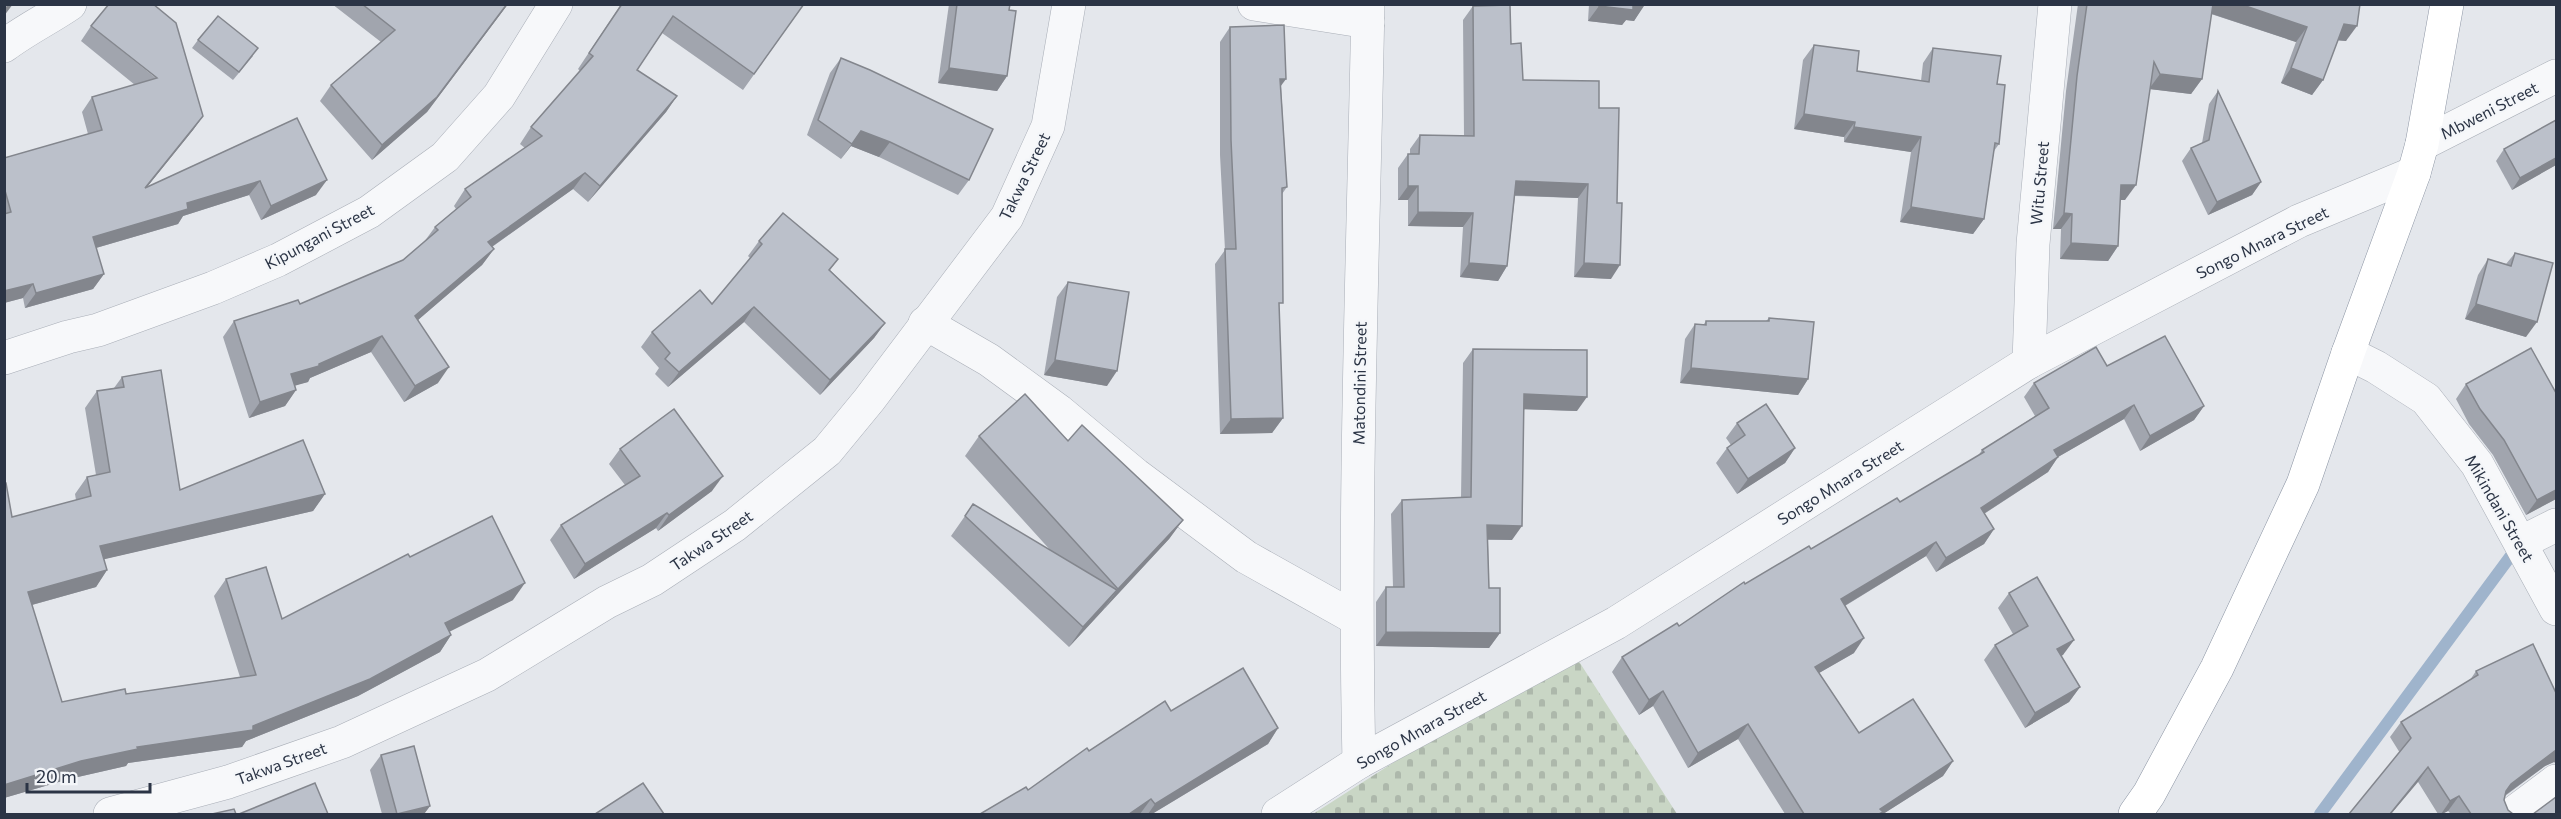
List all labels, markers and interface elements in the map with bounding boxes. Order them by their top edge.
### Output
street label: Mbweni Street [2437,77,2541,143]
street label: Takwa Street [995,129,1054,223]
street label: Witu Street [2026,140,2052,226]
street label: Kipungani Street [261,199,377,273]
street label: Songo Mnara Street [2193,201,2332,282]
street label: Matondini Street [1348,321,1370,445]
street label: Songo Mnara Street [1773,435,1907,528]
street label: Mikindani Street [2462,451,2539,565]
street label: Takwa Street [666,505,756,574]
street label: Songo Mnara Street [1353,685,1489,772]
street label: Takwa Street [233,738,329,788]
scale bar [27,756,150,794]
text: 20 m [36,765,77,787]

